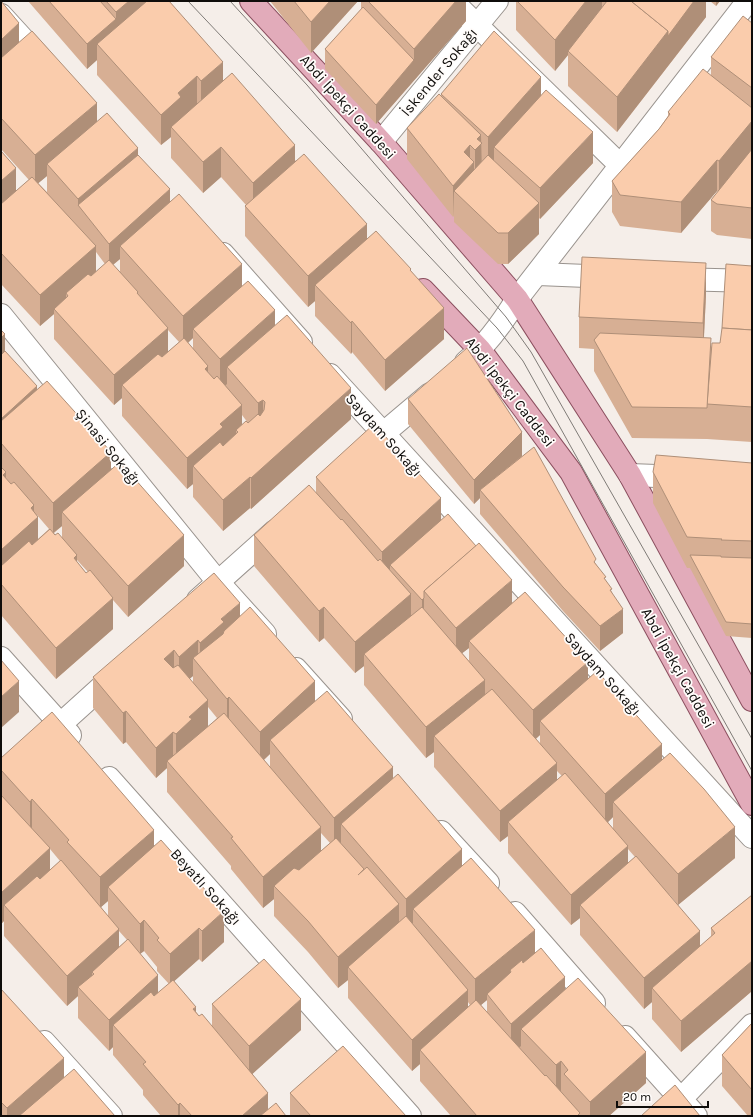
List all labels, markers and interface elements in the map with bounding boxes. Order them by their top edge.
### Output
street label: İskender Sokağı [397,24,481,120]
street label: Abdi İpekçi Caddesi [296,51,400,163]
street label: Abdi İpekçi Caddesi [461,333,559,451]
street label: Saydam Sokağı [342,390,426,480]
street label: Şinasi Sokağı [72,405,144,489]
street label: Abdi İpekçi Caddesi [637,605,719,731]
street label: Saydam Sokağı [561,629,645,719]
street label: Beyatlı Sokağı [167,845,245,929]
scale bar [617,1083,708,1109]
text: 20 m [623,1090,651,1104]

